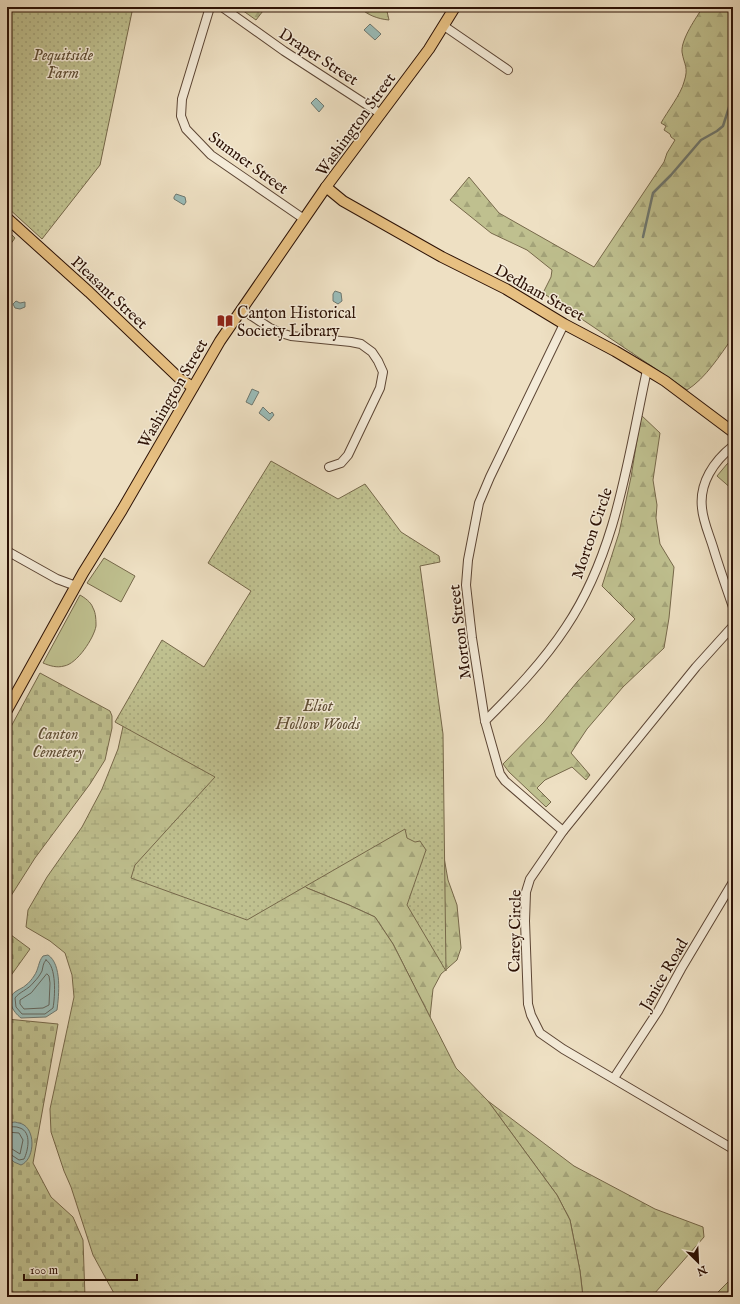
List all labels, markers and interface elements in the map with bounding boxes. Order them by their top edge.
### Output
street label: Draper Street [274,25,362,91]
park label: Pequitside Farm [33,46,94,84]
street label: Washington Street [312,69,401,181]
street label: Sumner Street [204,128,292,200]
street label: Pleasant Street [66,253,152,334]
street label: Dedham Street [491,261,588,327]
place label: Canton Historical Society Library [237,304,356,342]
library icon: Canton Historical Society Library [216,312,234,330]
street label: Washington Street [134,335,213,452]
street label: Morton Circle [568,485,618,582]
street label: Morton Street [445,583,477,680]
park label: Eliot Hollow Woods [275,697,361,735]
park label: Canton Cemetery [32,725,85,763]
street label: Carey Circle [505,889,527,973]
street label: Janice Road [635,935,694,1016]
north arrow [678,1242,718,1282]
scale bar [24,1256,137,1282]
text: N [694,1261,710,1279]
text: 100 m [30,1263,58,1278]

